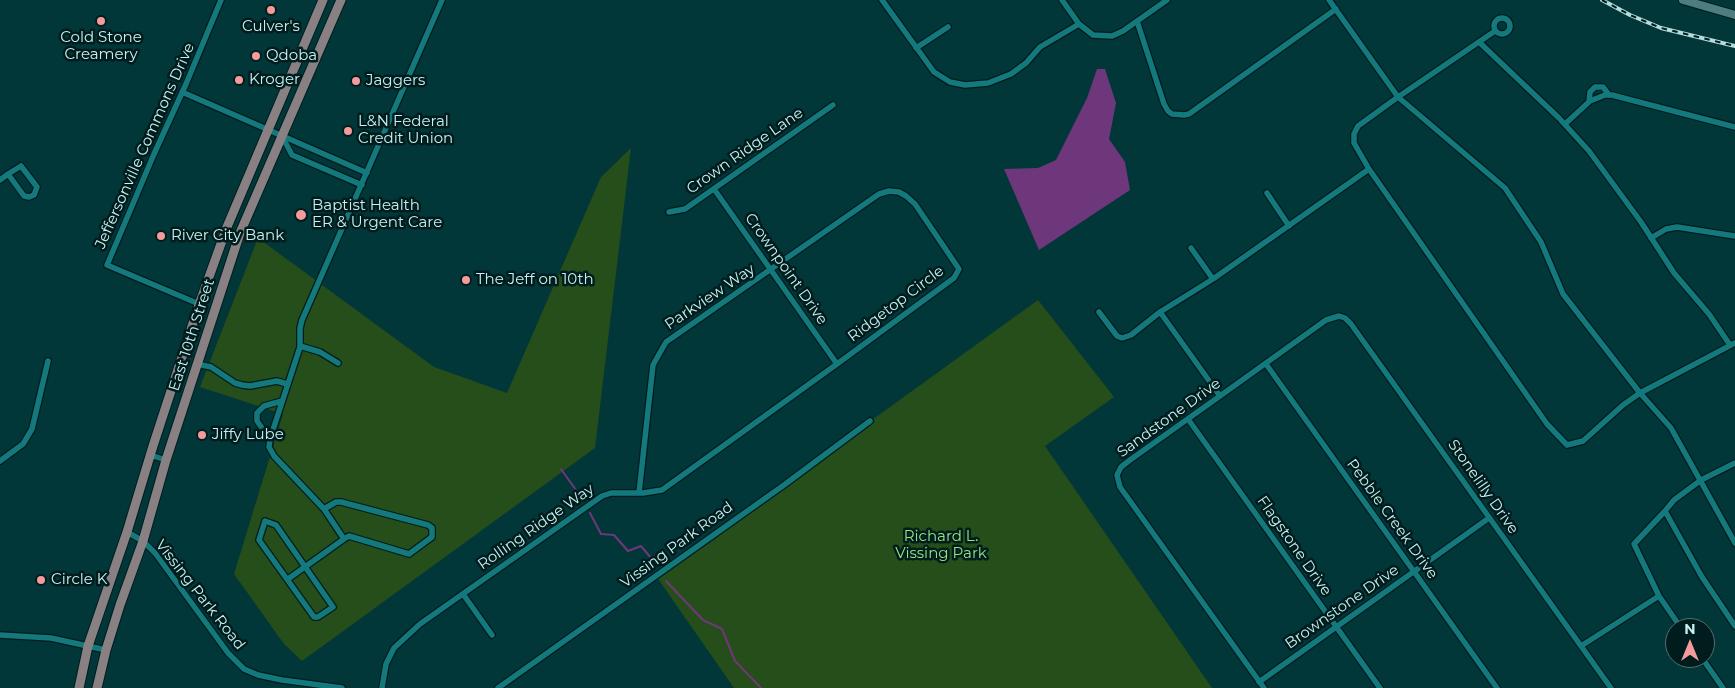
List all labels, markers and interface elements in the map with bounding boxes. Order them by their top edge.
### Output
marker: Culver's [265,4,277,16]
marker: Cold Stone Creamery [95,15,107,27]
place label: Culver's [242,18,300,36]
place label: Cold Stone Creamery [60,29,142,64]
street label: Jeffersonville Commons Drive [91,40,199,252]
place label: Qdoba [266,47,317,65]
marker: Qdoba [250,50,262,62]
place label: Kroger [249,71,300,89]
place label: Jaggers [366,72,425,90]
marker: Kroger [233,74,245,86]
marker: Jaggers [350,75,362,87]
street label: Crown Ridge Lane [683,104,807,198]
place label: L&N Federal Credit Union [358,113,453,148]
marker: L&N Federal Credit Union [342,125,354,137]
place label: Baptist Health ER & Urgent Care [312,197,442,232]
marker: Baptist Health ER & Urgent Care [294,208,308,222]
street label: Crownpoint Drive [741,210,831,328]
place label: River City Bank [171,227,284,245]
marker: River City Bank [155,230,167,242]
street label: Parkview Way [662,260,758,334]
street label: Ridgetop Circle [844,262,948,346]
place label: The Jeff on 10th [476,271,594,289]
marker: The Jeff on 10th [460,274,472,286]
street label: East 10th Street [165,277,219,393]
street label: Sandstone Drive [1114,374,1224,462]
place label: Jiffy Lube [212,426,284,444]
marker: Jiffy Lube [196,429,208,441]
street label: Stonelilly Drive [1444,436,1522,538]
street label: Pebble Creek Drive [1342,456,1442,582]
street label: Rolling Ridge Way [475,480,597,574]
street label: Flagstone Drive [1253,493,1335,599]
street label: Vissing Park Road [617,498,737,592]
park label: Richard L. Vissing Park [895,528,987,563]
street label: Vissing Park Road [151,536,249,654]
street label: Brownstone Drive [1282,561,1402,653]
place label: Circle K [51,571,108,589]
marker: Circle K [35,574,47,586]
north arrow [1665,618,1715,668]
text: N [1684,620,1696,638]

